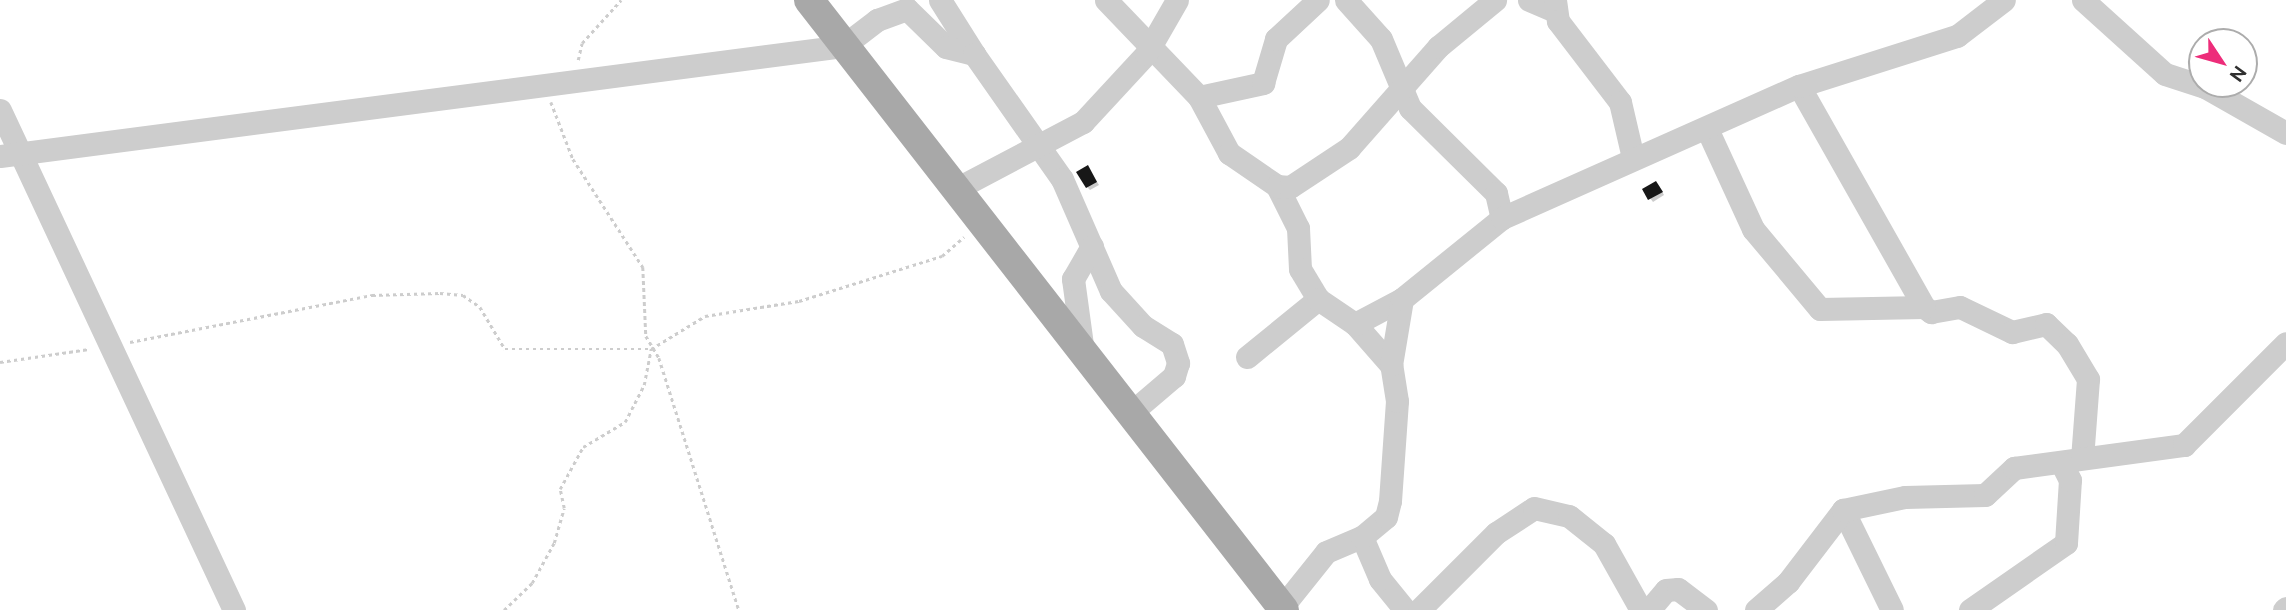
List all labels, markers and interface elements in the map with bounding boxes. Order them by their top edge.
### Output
north arrow [2188,28,2258,98]
text: N [2225,62,2251,86]

